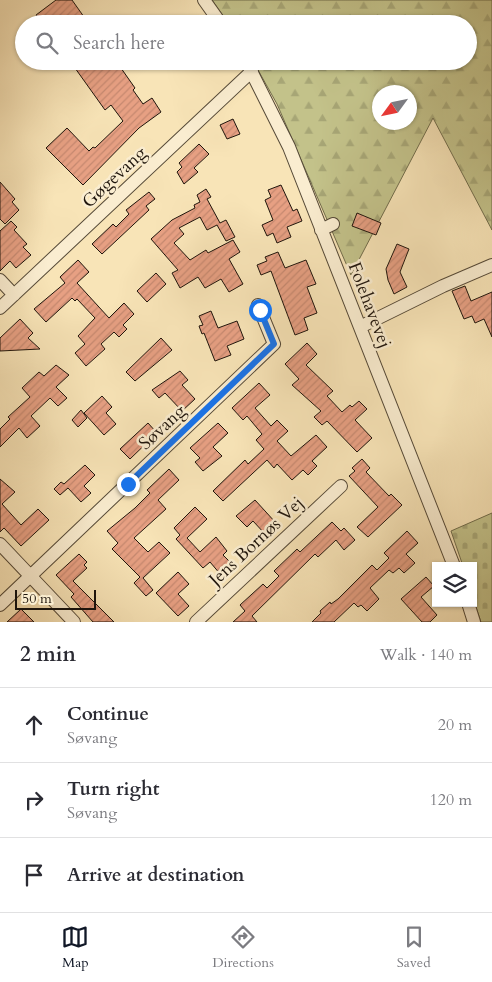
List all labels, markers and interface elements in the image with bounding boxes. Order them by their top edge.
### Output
search box [15,15,477,70]
icon: search [33,29,61,57]
text: Search here [73,30,165,56]
north arrow [372,85,417,130]
street label: Gøgevang [77,140,153,214]
street label: Folehavevej [342,259,397,352]
route start [249,299,272,322]
street label: Søvang [133,398,192,456]
route end [117,473,140,496]
street label: Jens Bornøs Vej [201,491,309,594]
map controls [432,562,477,607]
button: layers [432,562,477,607]
scale bar [15,587,96,610]
text: 50 m [22,589,52,608]
text: 2 min [20,640,76,669]
text: Walk · 140 m [380,644,472,666]
text: Continue [67,701,149,727]
icon: ahead [20,711,48,739]
text: 20 m [438,714,472,736]
text: Søvang [67,727,117,749]
text: Turn right [67,776,159,802]
icon: right [20,786,48,814]
text: 120 m [430,789,472,811]
text: Søvang [67,802,117,824]
icon: arrive [20,861,48,889]
text: Arrive at destination [67,862,244,888]
tab: Map [61,923,89,972]
tab: Directions [212,923,274,972]
tab: Saved [397,923,431,972]

